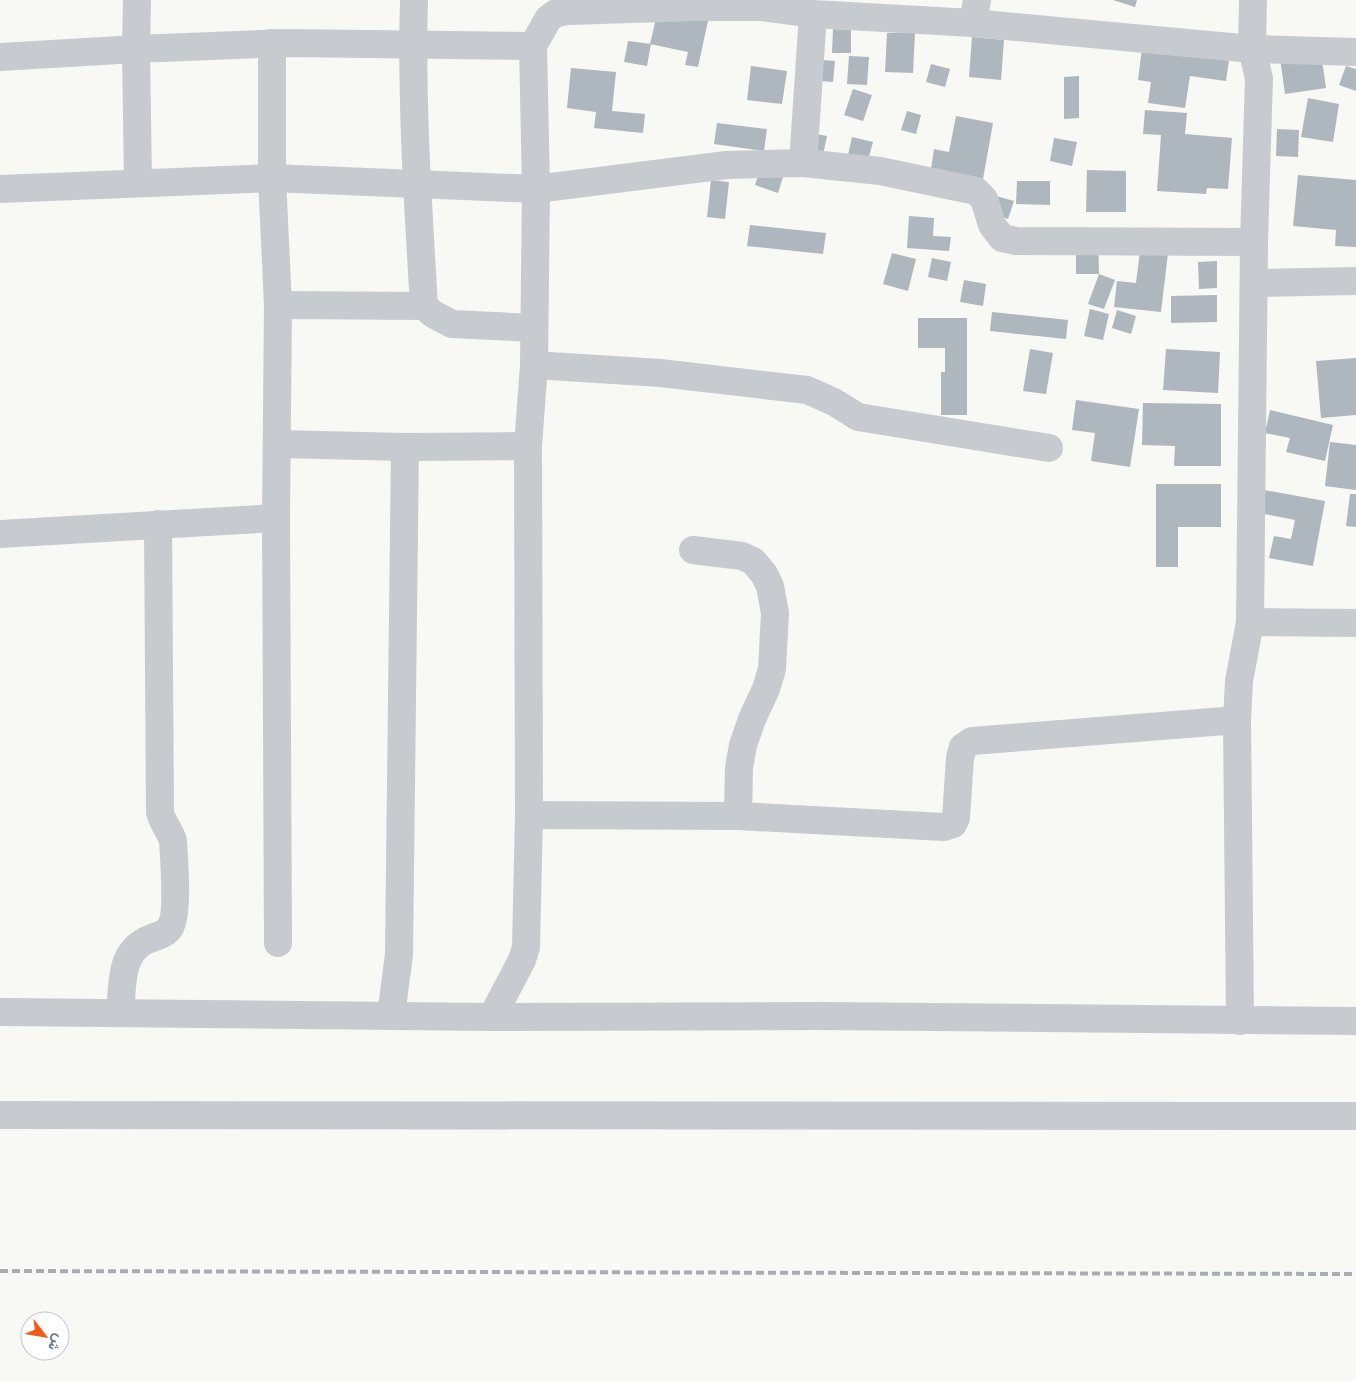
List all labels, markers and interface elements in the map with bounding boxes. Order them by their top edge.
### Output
north arrow [20,1311,70,1361]
text: ش [43,1330,68,1355]

